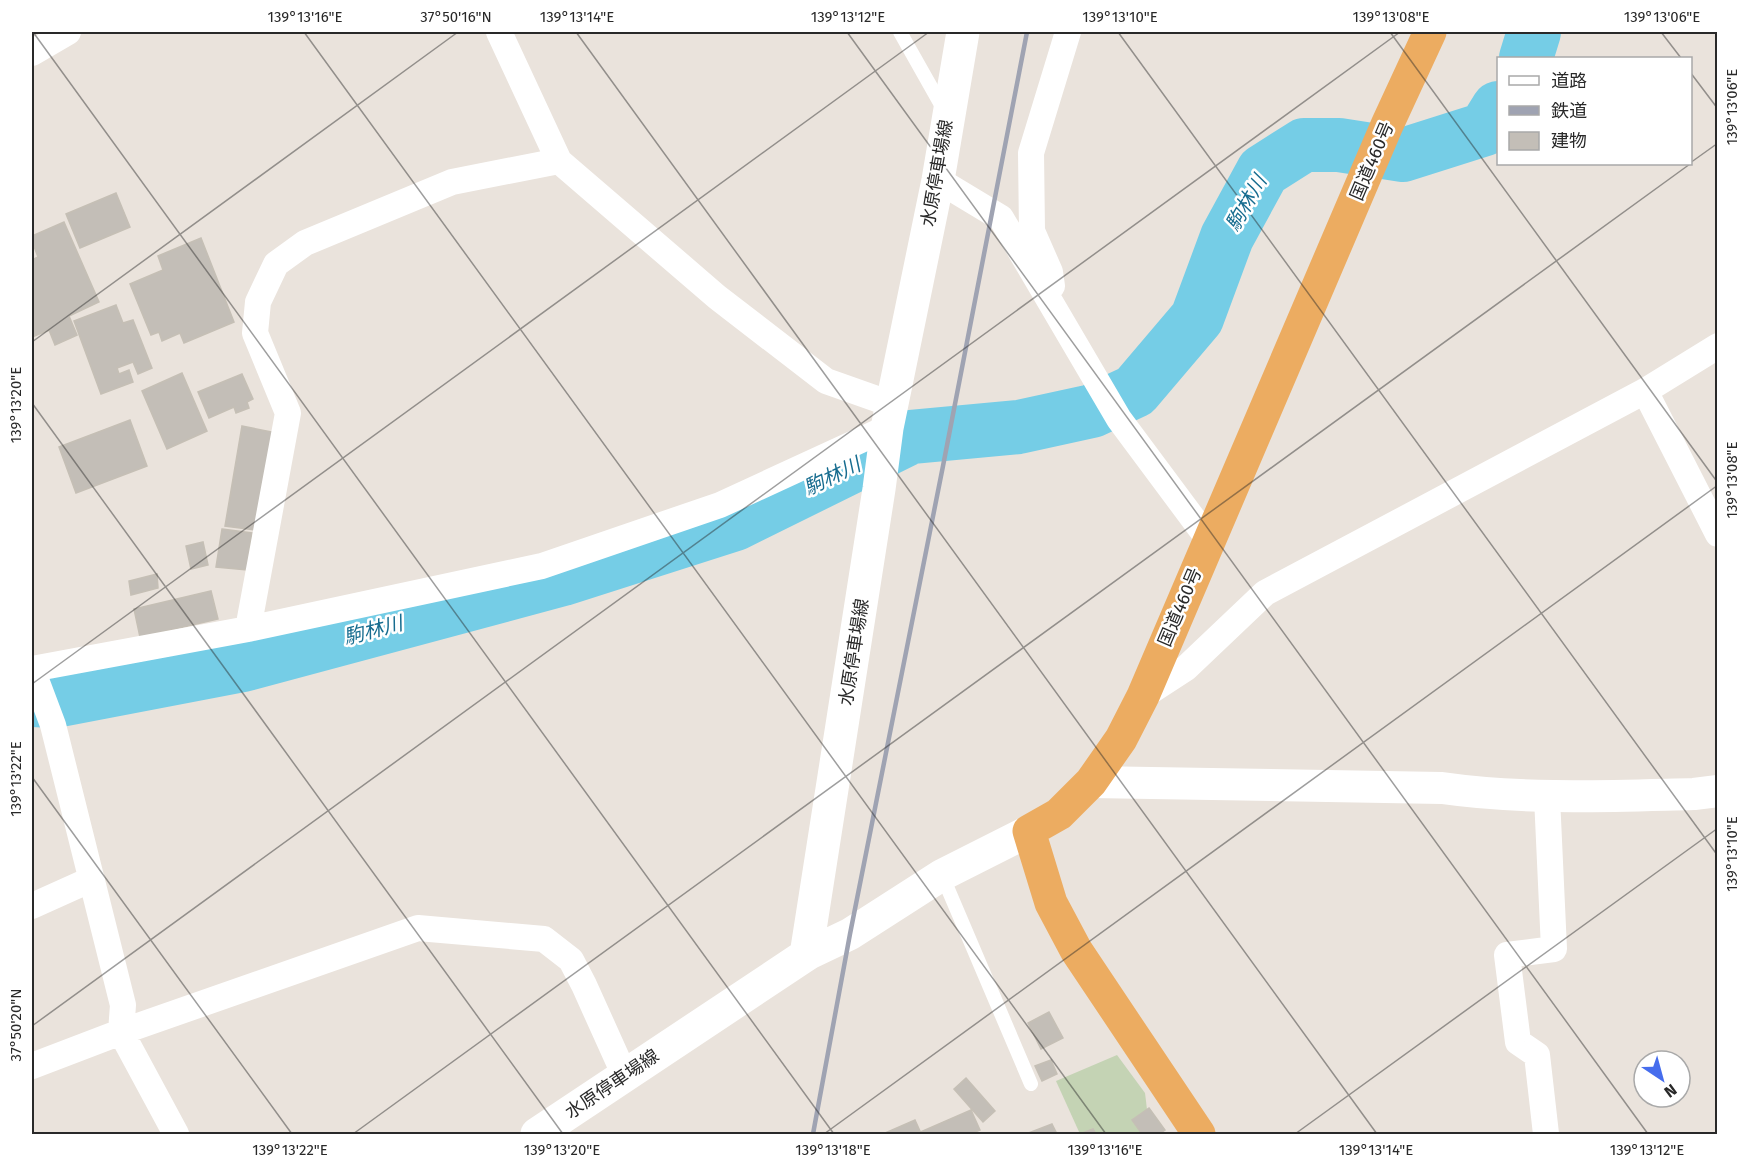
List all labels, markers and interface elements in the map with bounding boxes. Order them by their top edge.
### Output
text: 139°13'16"E [268,8,343,26]
text: 37°50'16"N [420,8,492,26]
text: 139°13'14"E [540,8,614,26]
text: 139°13'12"E [811,8,885,26]
text: 139°13'10"E [1082,8,1158,26]
text: 139°13'08"E [1352,8,1430,26]
text: 139°13'06"E [1624,8,1700,26]
legend [1497,57,1692,165]
text: 139°13'06"E [1723,69,1741,145]
text: 道路 [1551,70,1587,92]
text: 鉄道 [1551,100,1587,122]
street label: 水原停車場線 [917,118,957,228]
street label: 国道460号 [1346,118,1398,204]
text: 建物 [1551,130,1587,152]
water label: 駒林川 [1221,169,1272,235]
text: 139°13'20"E [7,367,25,443]
text: 139°13'08"E [1723,441,1741,519]
water label: 駒林川 [800,451,866,500]
street label: 国道460号 [1154,564,1206,650]
street label: 水原停車場線 [835,597,873,707]
water label: 駒林川 [341,610,407,649]
text: 139°13'22"E [7,741,25,817]
text: 139°13'10"E [1723,816,1741,892]
text: 37°50'20"N [7,989,25,1061]
street label: 水原停車場線 [561,1045,663,1123]
north arrow [1632,1049,1692,1109]
text: N [1661,1080,1680,1102]
text: 139°13'22"E [252,1141,328,1159]
text: 139°13'20"E [524,1141,600,1159]
text: 139°13'18"E [795,1141,871,1159]
text: 139°13'16"E [1068,1141,1143,1159]
text: 139°13'14"E [1339,1141,1413,1159]
text: 139°13'12"E [1610,1141,1684,1159]

